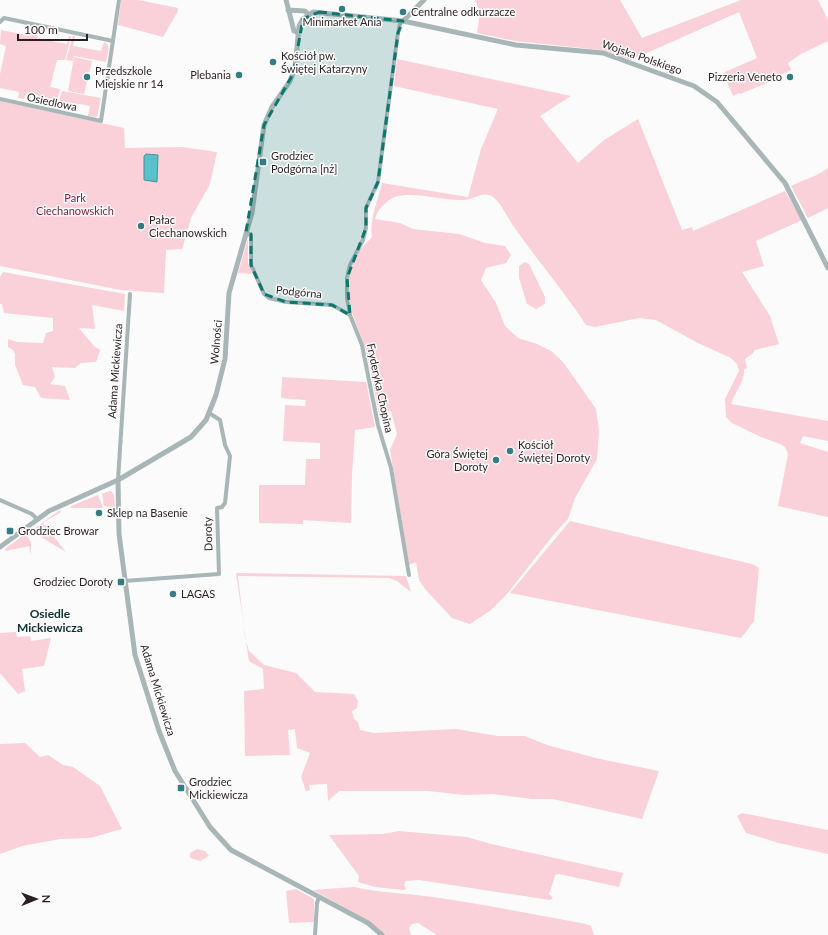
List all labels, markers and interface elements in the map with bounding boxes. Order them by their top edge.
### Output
marker: Minimarket Ania [337,4,347,14]
place label: Centralne odkurzacze [411,5,515,18]
marker: Centralne odkurzacze [398,7,408,17]
place label: Minimarket Ania [302,15,382,28]
scale bar [18,16,87,42]
text: 100 m [24,22,58,37]
street label: Wojska Polskiego [600,37,684,76]
place label: Kościół pw. Świętej Katarzyny [281,49,368,75]
marker: Kościół pw. Świętej Katarzyny [268,57,278,67]
place label: Przedszkole Miejskie nr 14 [95,64,164,90]
place label: Plebania [190,68,231,81]
marker: Plebania [234,70,244,80]
place label: Pizzeria Veneto [708,70,782,83]
marker: Przedszkole Miejskie nr 14 [82,72,92,82]
marker: Pizzeria Veneto [785,72,795,82]
street label: Osiedlowa [26,90,78,113]
place label: Grodziec Podgórna [nż] [271,149,337,175]
marker: Grodziec Podgórna [nż] [258,157,268,167]
park label: Park Ciechanowskich [36,191,114,217]
place label: Pałac Ciechanowskich [149,213,227,239]
marker: Pałac Ciechanowskich [136,221,146,231]
street label: Podgórna [275,283,323,300]
street label: Wolności [207,319,224,365]
street label: Adama Mickiewicza [105,323,124,419]
street label: Fryderyka Chopina [365,342,396,434]
place label: Kościół Świętej Doroty [518,438,590,464]
marker: Kościół Świętej Doroty [505,446,515,456]
place label: Góra Świętej Doroty [426,447,488,473]
marker: Góra Świętej Doroty [491,455,501,465]
place label: Sklep na Basenie [107,506,188,519]
marker: Sklep na Basenie [94,508,104,518]
street label: Doroty [200,516,215,551]
place label: Grodziec Browar [18,524,99,537]
marker: Grodziec Browar [5,526,15,536]
place label: Grodziec Doroty [33,575,113,588]
marker: Grodziec Doroty [116,577,126,587]
place label: LAGAS [181,587,215,600]
marker: LAGAS [168,589,178,599]
district label: Osiedle Mickiewicza [17,606,83,635]
street label: Adama Mickiewicza [138,642,179,737]
place label: Grodziec Mickiewicza [189,775,248,801]
marker: Grodziec Mickiewicza [176,783,186,793]
north arrow [16,879,56,919]
text: N [40,894,53,903]

